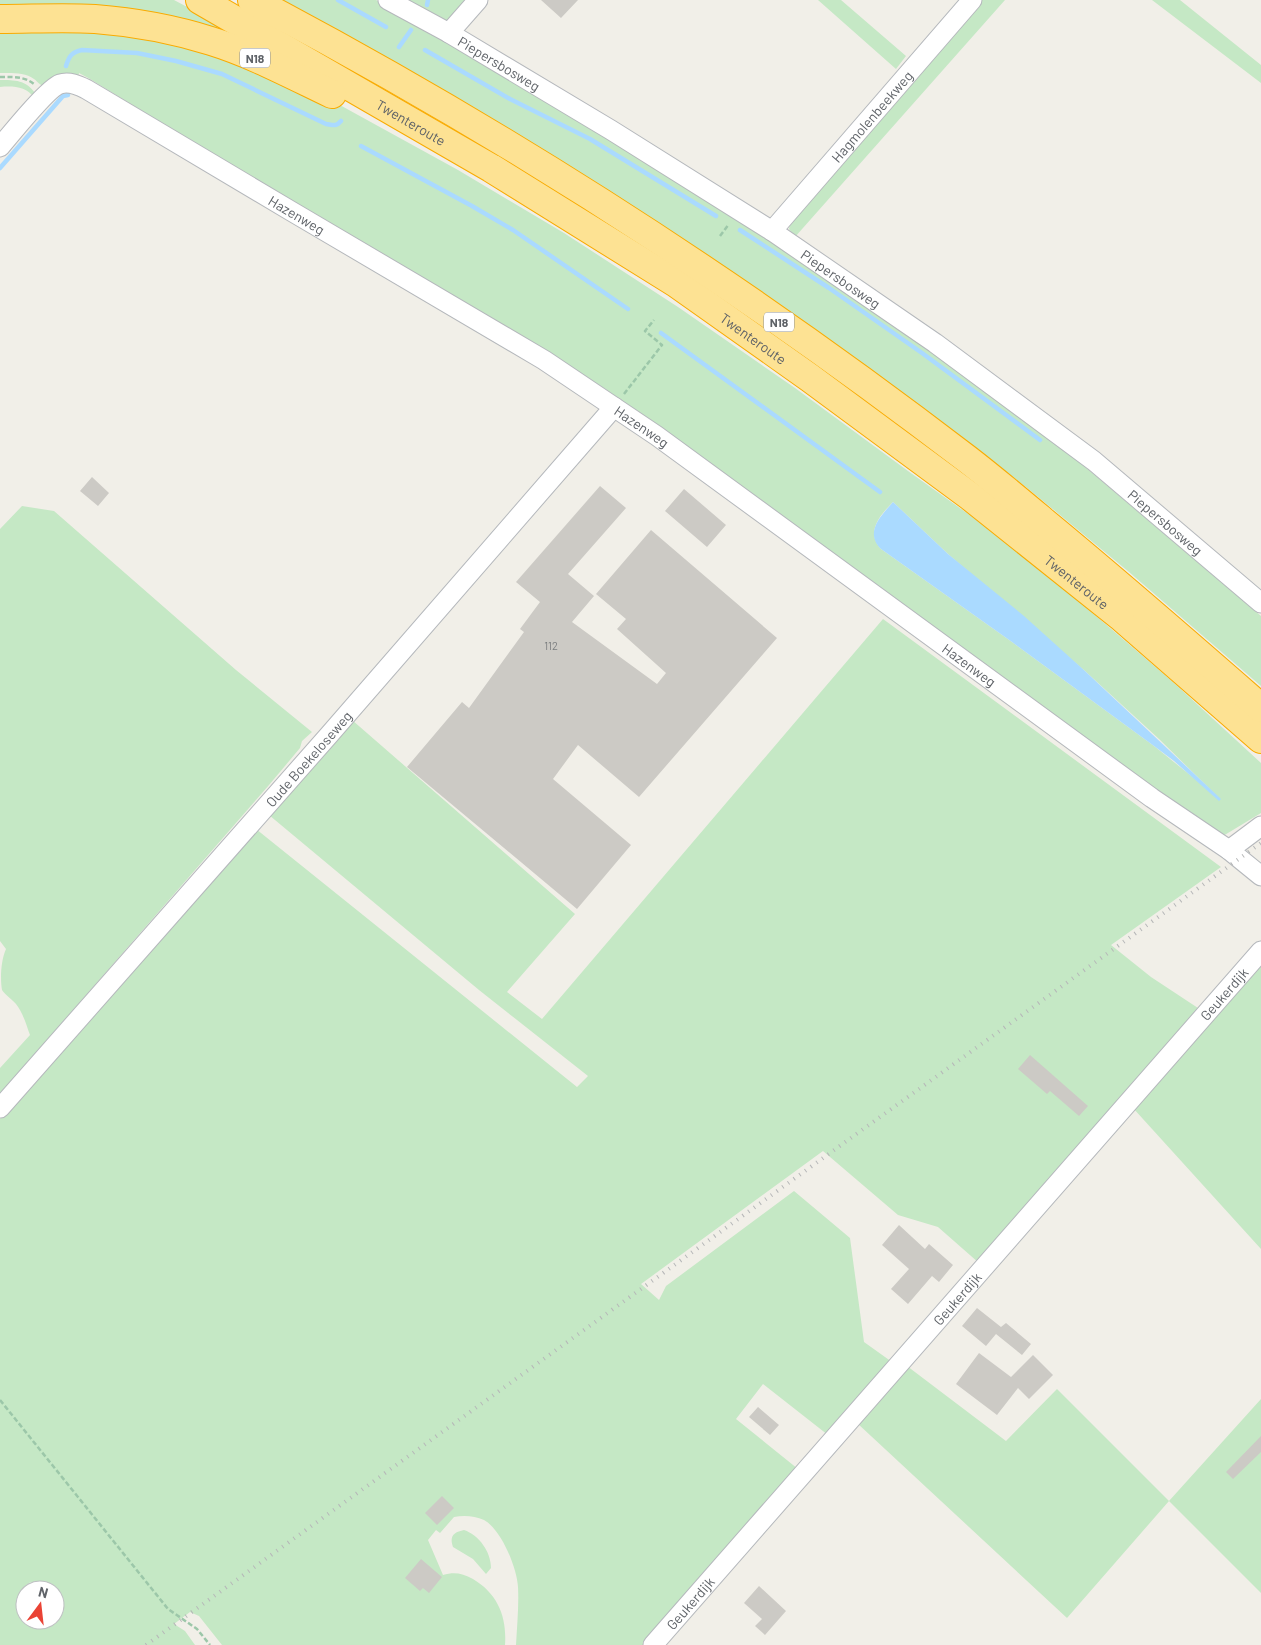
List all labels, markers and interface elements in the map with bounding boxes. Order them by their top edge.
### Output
street label: Piepersbosweg [455,32,543,94]
road number: N18 [240,48,270,68]
street label: Hagmolenbeekweg [827,67,916,165]
street label: Twenteroute [374,95,449,149]
street label: Hazenweg [266,191,328,238]
street label: Piepersbosweg [798,245,884,312]
street label: Twenteroute [717,309,790,367]
road number: N18 [764,313,794,332]
street label: Hazenweg [612,402,673,451]
street label: Piepersbosweg [1125,485,1206,558]
street label: Twenteroute [1042,551,1113,612]
house number: 112 [544,639,558,652]
street label: Hazenweg [939,639,1000,690]
street label: Oude Boekeloseweg [262,707,355,810]
street label: Geukerdijk [1196,964,1251,1023]
street label: Geukerdijk [929,1268,984,1328]
street label: Geukerdijk [662,1573,718,1633]
north arrow [15,1580,65,1630]
text: N [37,1583,50,1601]

